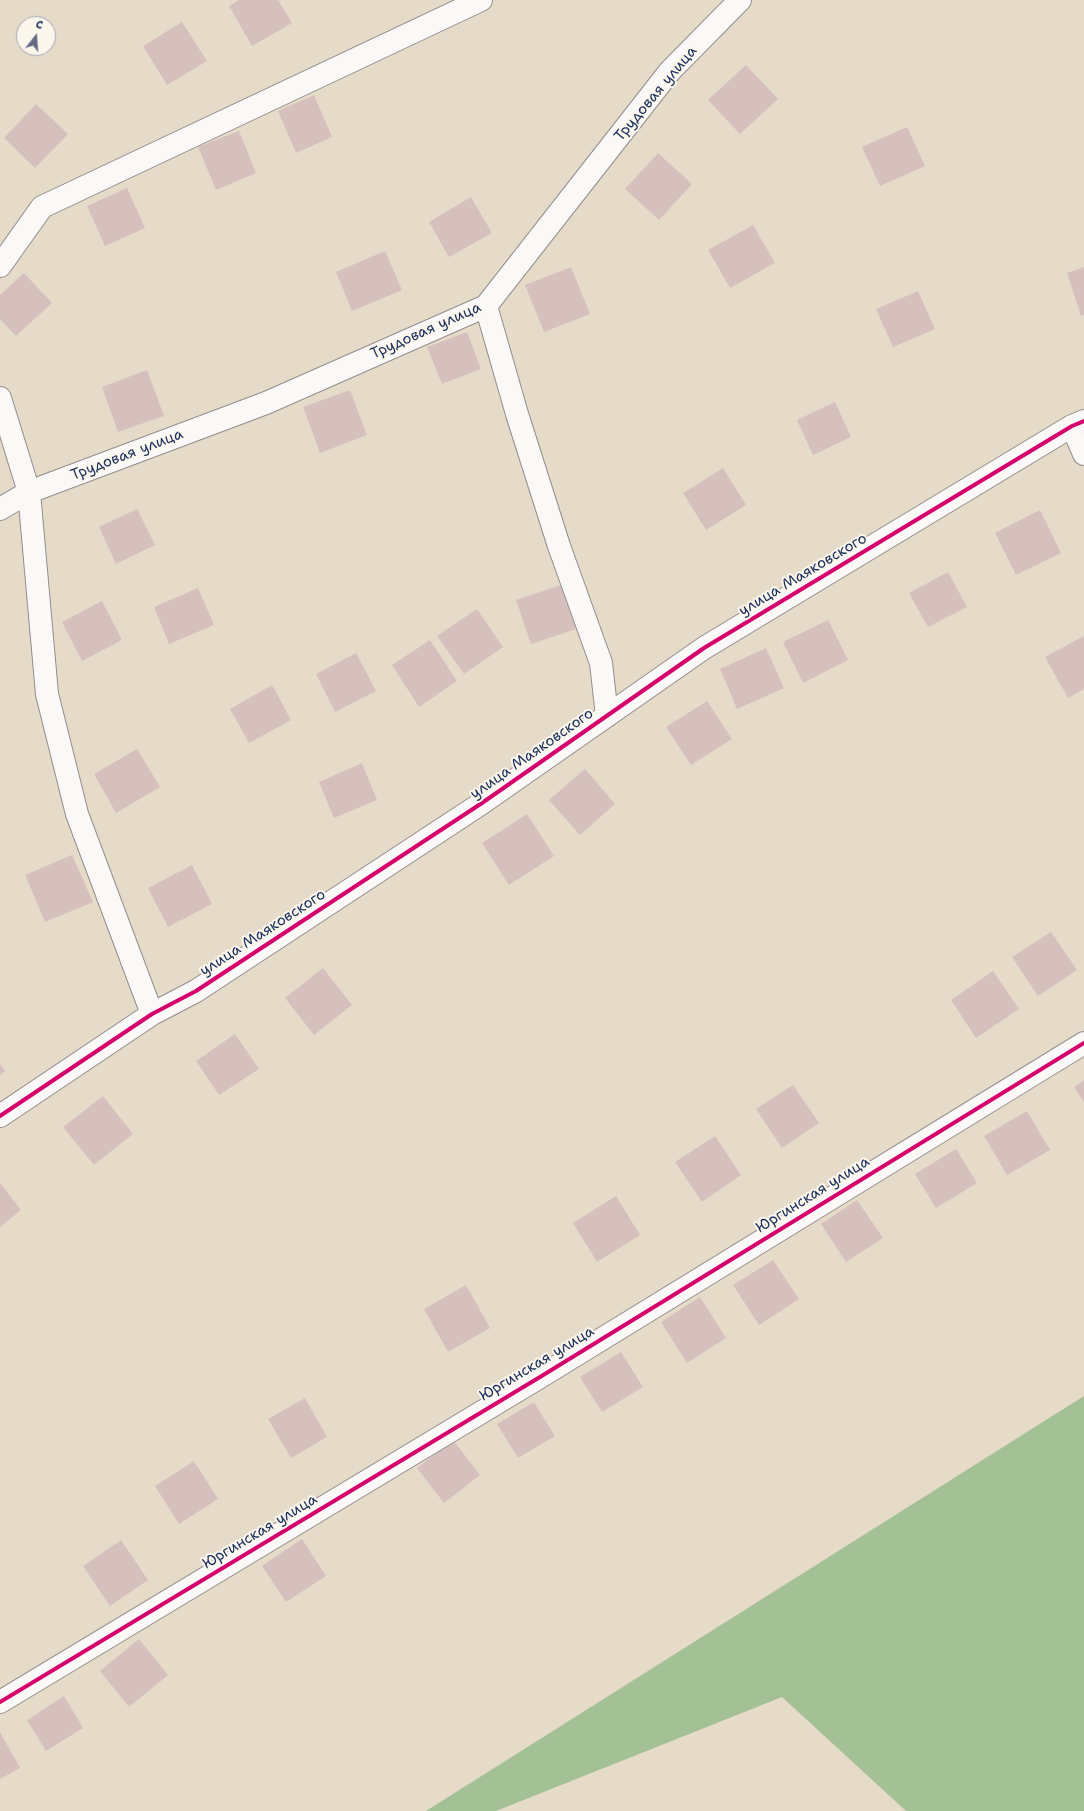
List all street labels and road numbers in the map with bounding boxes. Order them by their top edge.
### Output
street label: Трудовая улица [611,43,701,145]
street label: Трудовая улица [368,299,484,363]
street label: Трудовая улица [68,425,186,485]
street label: улица Маяковского [736,530,870,620]
street label: улица Маяковского [467,705,597,803]
street label: улица Маяковского [197,886,329,980]
street label: Юргинская улица [753,1153,873,1237]
street label: Юргинская улица [476,1323,598,1405]
street label: Юргинская улица [199,1491,321,1573]

